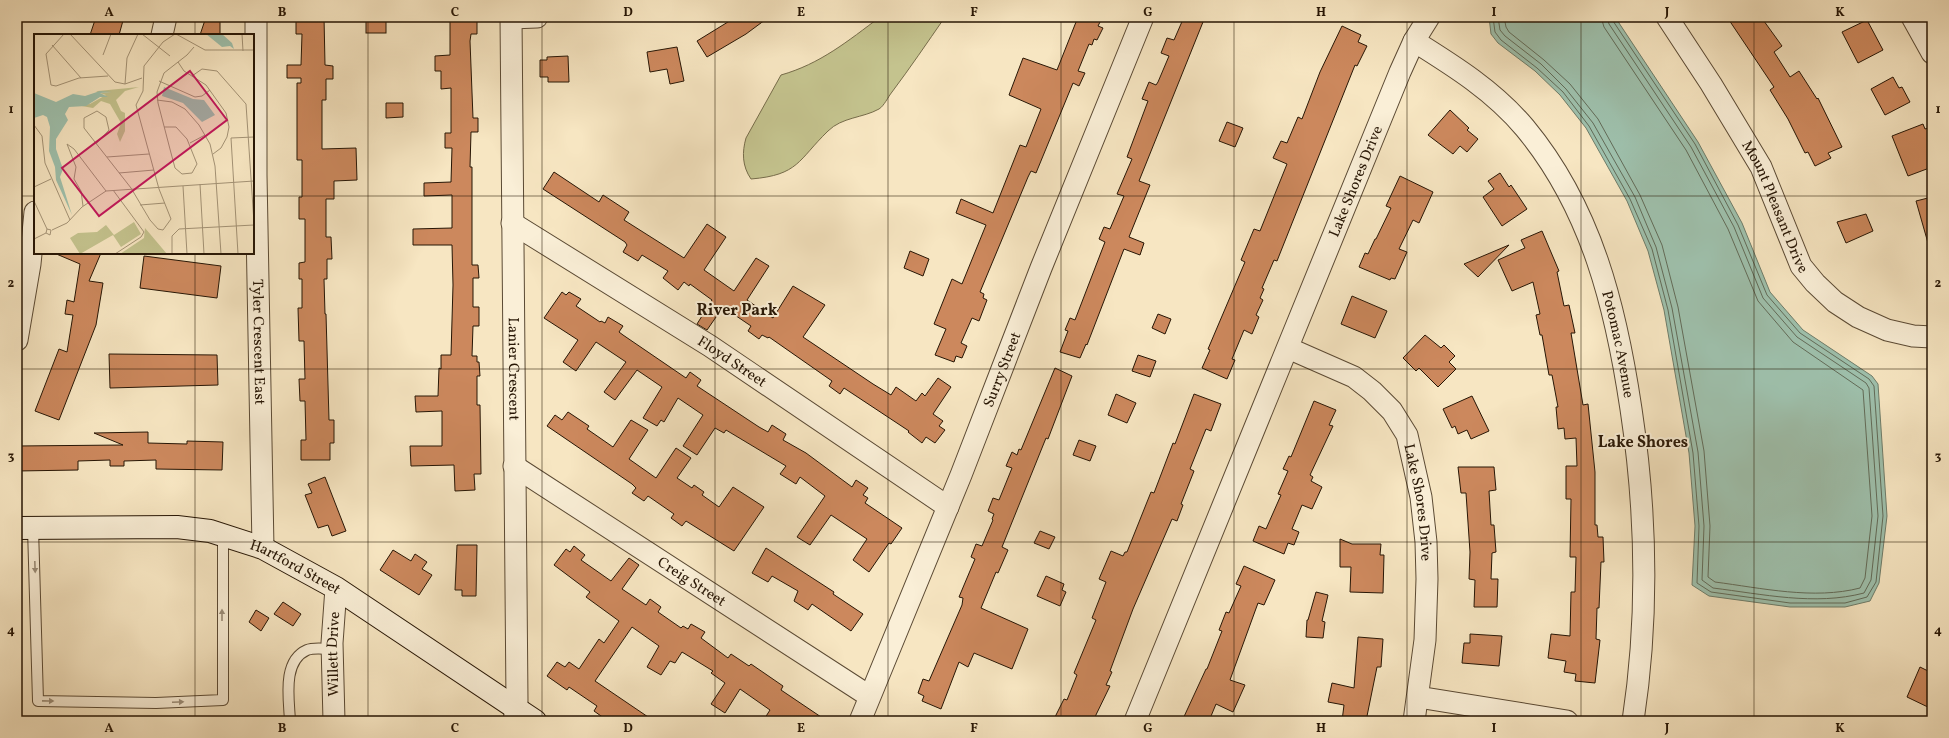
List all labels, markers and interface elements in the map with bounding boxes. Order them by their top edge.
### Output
text: A [104,4,114,22]
text: B [278,4,287,22]
text: C [451,4,459,22]
text: D [623,4,633,22]
text: E [797,4,805,22]
text: F [970,4,978,22]
text: G [1143,4,1153,22]
text: H [1316,4,1326,22]
text: I [1492,4,1497,22]
text: J [1664,4,1670,22]
text: K [1835,4,1845,22]
inset map [34,34,254,254]
text: 1 [8,101,14,119]
text: 1 [1935,101,1941,119]
street label: Lake Shores Drive [1325,123,1389,241]
street label: Mount Pleasant Drive [1735,137,1812,279]
text: 2 [8,275,15,293]
text: 2 [1935,275,1942,293]
street label: Tyler Crescent East [246,279,269,405]
street label: Potomac Avenue [1595,289,1638,400]
district label: River Park [697,300,778,322]
street label: Lanier Crescent [502,317,524,421]
street label: Surry Street [979,329,1027,411]
street label: Floyd Street [693,332,770,393]
district label: Lake Shores [1598,432,1688,454]
street label: Lake Shores Drive [1397,442,1436,561]
text: 3 [8,448,15,466]
text: 3 [1935,448,1942,466]
street label: Hartford Street [247,535,344,600]
street label: Creig Street [653,553,729,612]
one-way arrow [31,561,38,573]
one-way arrow [219,608,225,621]
street label: Willett Drive [323,611,346,697]
text: 4 [7,622,15,640]
text: 4 [1934,622,1942,640]
one-way arrow [42,698,55,704]
one-way arrow [172,699,185,705]
text: A [104,720,114,738]
text: B [278,720,287,738]
text: C [451,720,459,738]
text: D [623,720,633,738]
text: E [797,720,805,738]
text: F [970,720,978,738]
text: G [1143,720,1153,738]
text: H [1316,720,1326,738]
text: I [1492,720,1497,738]
text: J [1664,720,1670,738]
text: K [1835,720,1845,738]

